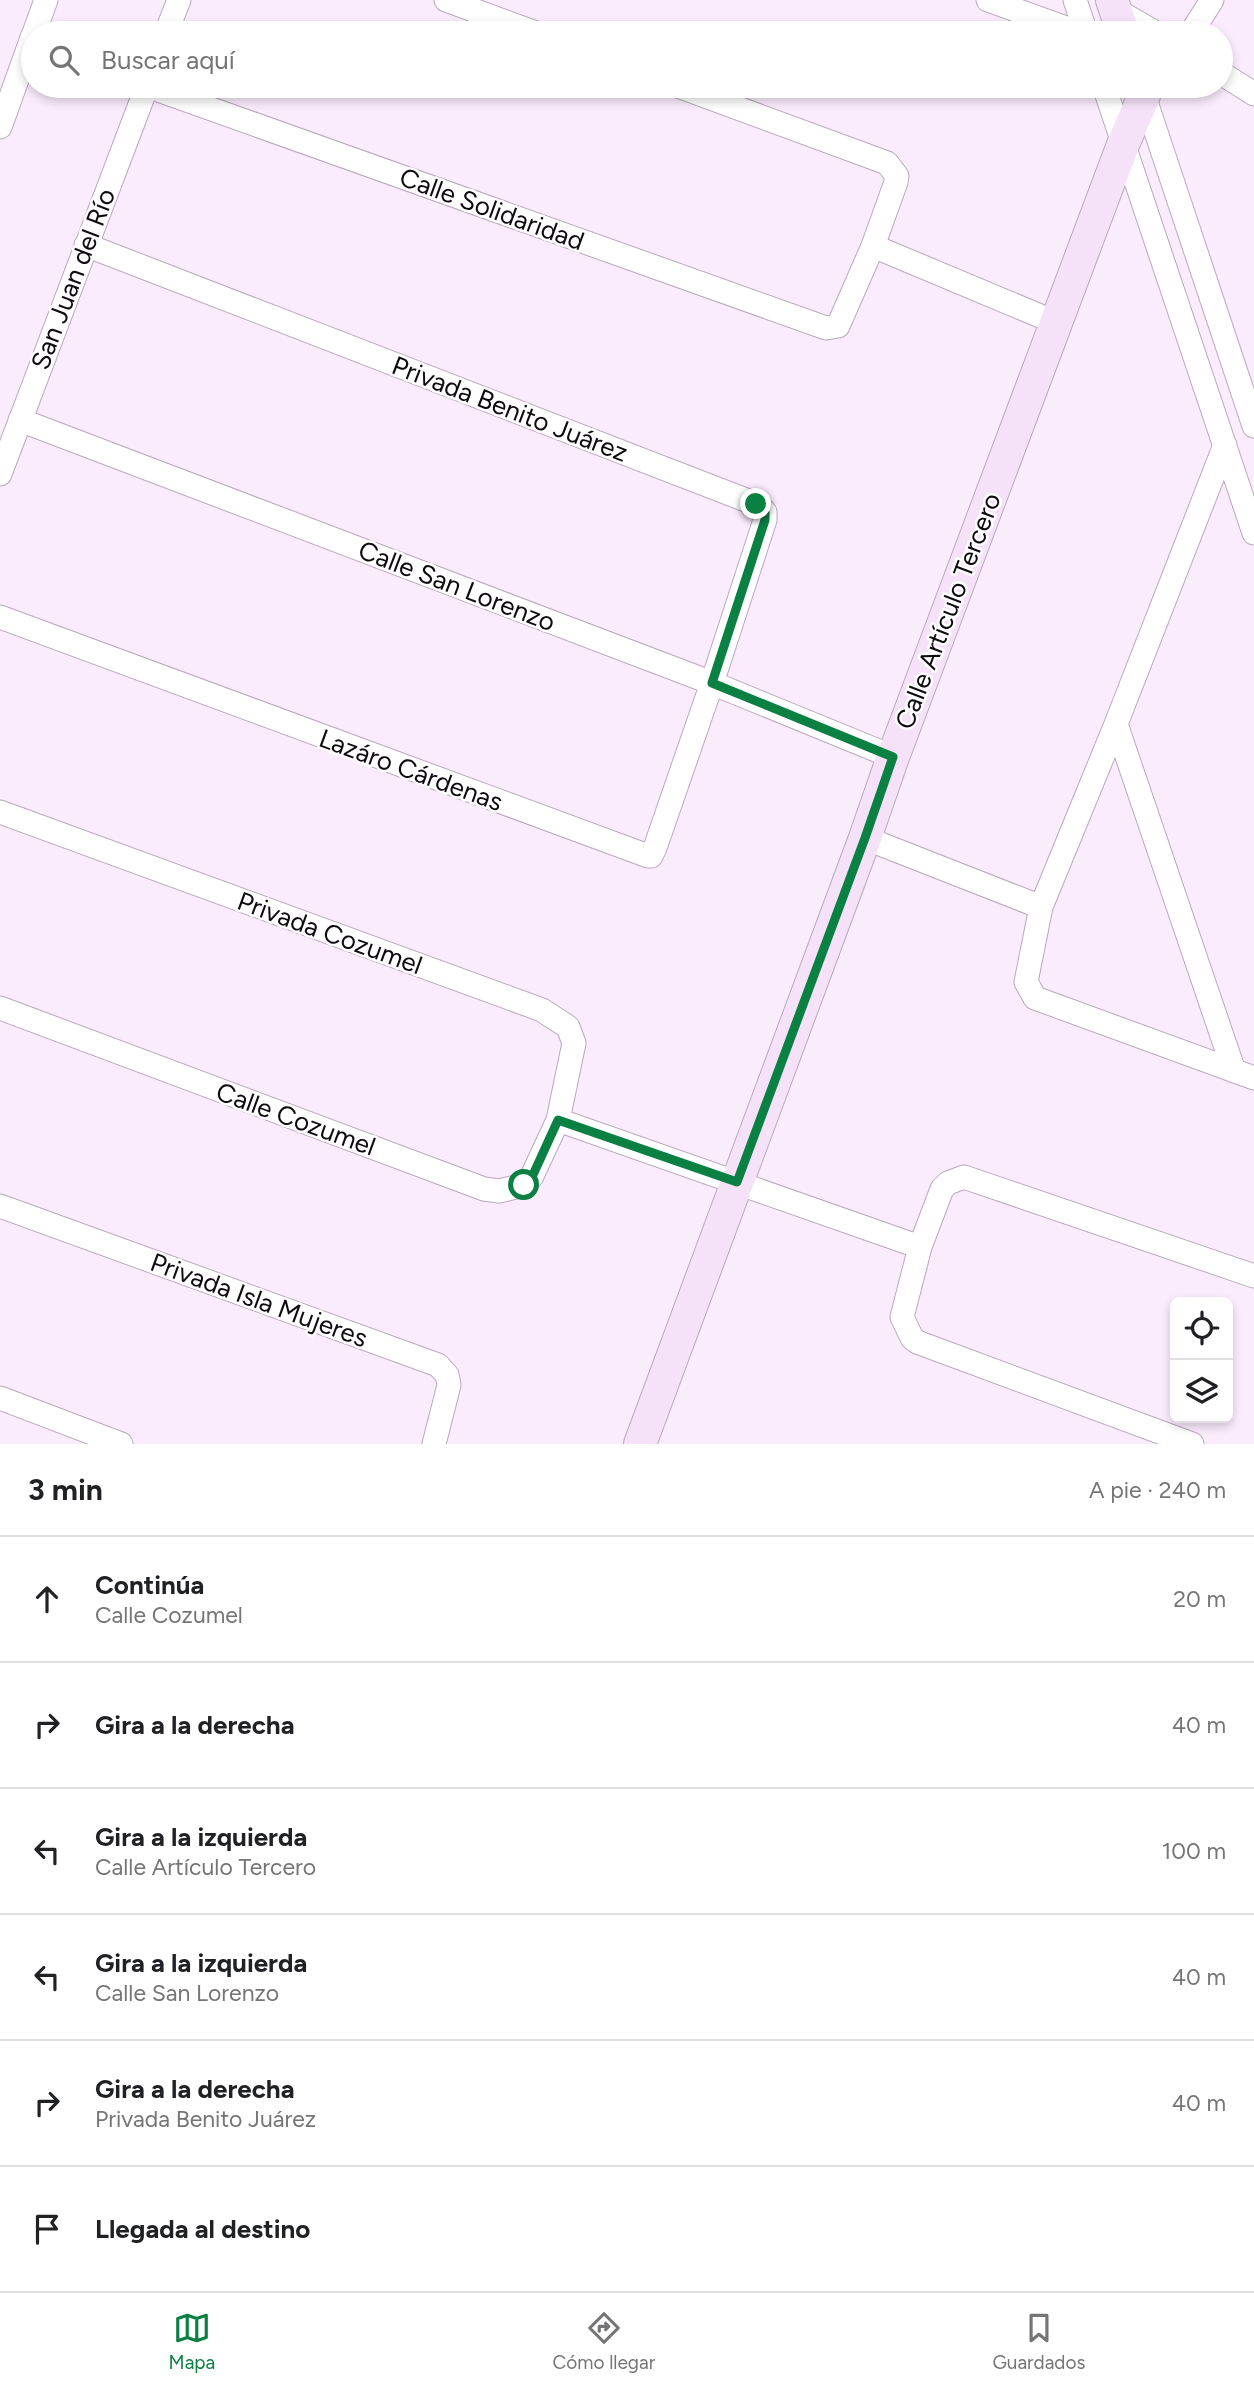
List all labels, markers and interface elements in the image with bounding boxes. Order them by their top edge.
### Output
search box [21,21,1233,98]
icon: search [45,41,83,79]
text: Buscar aquí [101,44,235,76]
street label: Calle Solidaridad [395,161,589,257]
street label: San Juan del Río [24,184,122,374]
street label: Privada Benito Juárez [388,349,632,469]
route end [740,488,771,519]
street label: Calle Artículo Tercero [888,489,1008,733]
street label: Calle San Lorenzo [354,534,560,638]
street label: Lazáro Cárdenas [315,722,507,818]
street label: Privada Cozumel [233,885,427,981]
street label: Calle Cozumel [212,1075,380,1163]
route start [508,1169,539,1200]
street label: Privada Isla Mujeres [146,1246,372,1354]
map controls [1170,1297,1233,1423]
button: locate [1170,1297,1233,1360]
button: layers [1170,1360,1233,1423]
text: 3 min [28,1471,103,1508]
text: A pie · 240 m [1089,1476,1226,1504]
text: Continúa [95,1569,204,1601]
icon: ahead [28,1580,66,1618]
text: 20 m [1173,1585,1226,1613]
text: Calle Cozumel [95,1601,243,1629]
icon: right [28,1706,66,1744]
text: Gira a la derecha [95,1709,295,1741]
text: 40 m [1172,1711,1226,1739]
text: Gira a la izquierda [95,1821,307,1853]
icon: left [28,1832,66,1870]
text: 100 m [1162,1837,1226,1865]
text: Calle Artículo Tercero [95,1853,316,1881]
text: Gira a la izquierda [95,1947,307,1979]
icon: left [28,1958,66,1996]
text: 40 m [1172,1963,1226,1991]
text: Calle San Lorenzo [95,1979,279,2007]
text: Gira a la derecha [95,2073,295,2105]
icon: right [28,2084,66,2122]
text: 40 m [1172,2089,1226,2117]
text: Privada Benito Juárez [95,2105,316,2133]
icon: arrive [28,2210,66,2248]
text: Llegada al destino [95,2213,310,2245]
tab: Mapa [169,2309,215,2374]
tab: Cómo llegar [553,2309,655,2374]
tab: Guardados [992,2309,1085,2374]

